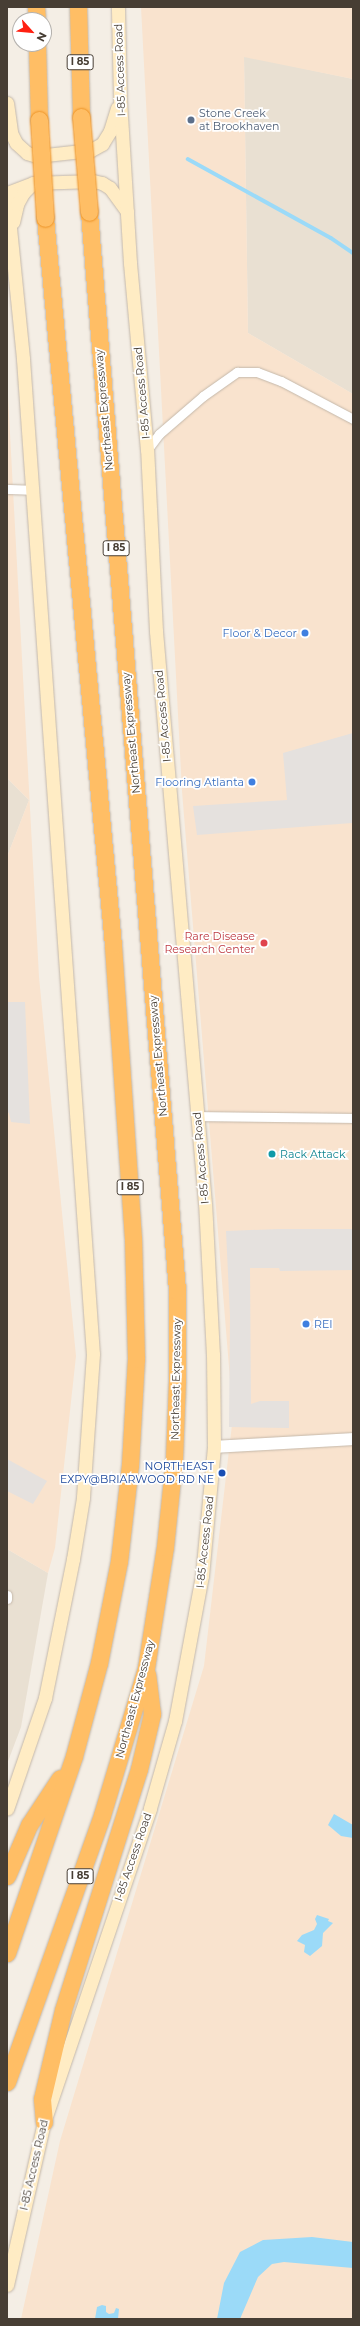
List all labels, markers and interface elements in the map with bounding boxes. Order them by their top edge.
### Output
north arrow [12,12,52,52]
street label: I-85 Access Road [112,23,128,117]
text: N [34,30,50,44]
road number: I 85 [66,54,94,70]
place label: Stone Creek at Brookhaven [199,107,279,133]
marker: Stone Creek at Brookhaven [186,115,196,125]
street label: I-85 Access Road [131,346,153,440]
street label: Northeast Expressway [92,349,116,471]
road number: I 85 [102,540,130,556]
place label: Floor & Decor [223,626,297,640]
marker: Floor & Decor [300,628,310,638]
street label: I-85 Access Road [152,669,174,763]
street label: Northeast Expressway [119,672,143,794]
place label: Flooring Atlanta [155,775,244,789]
marker: Flooring Atlanta [247,777,257,787]
place label: Rare Disease Research Center [164,930,255,956]
marker: Rare Disease Research Center [258,937,270,949]
street label: Northeast Expressway [146,995,170,1117]
street label: I-85 Access Road [190,1111,212,1205]
place label: Rack Attack [280,1147,346,1161]
marker: Rack Attack [267,1149,277,1159]
road number: I 85 [116,1179,144,1195]
place label: REI [314,1317,333,1331]
street label: Northeast Expressway [168,1318,184,1440]
marker: REI [301,1319,311,1329]
place label: NORTHEAST EXPY@BRIARWOOD RD NE [60,1460,214,1486]
marker: NORTHEAST EXPY@BRIARWOOD RD NE [217,1468,227,1478]
street label: I-85 Access Road [194,1495,216,1589]
street label: Northeast Expressway [113,1638,157,1760]
street label: I-85 Access Road [112,1811,154,1903]
road number: I 85 [66,1868,94,1884]
street label: I-85 Access Road [17,2118,51,2212]

